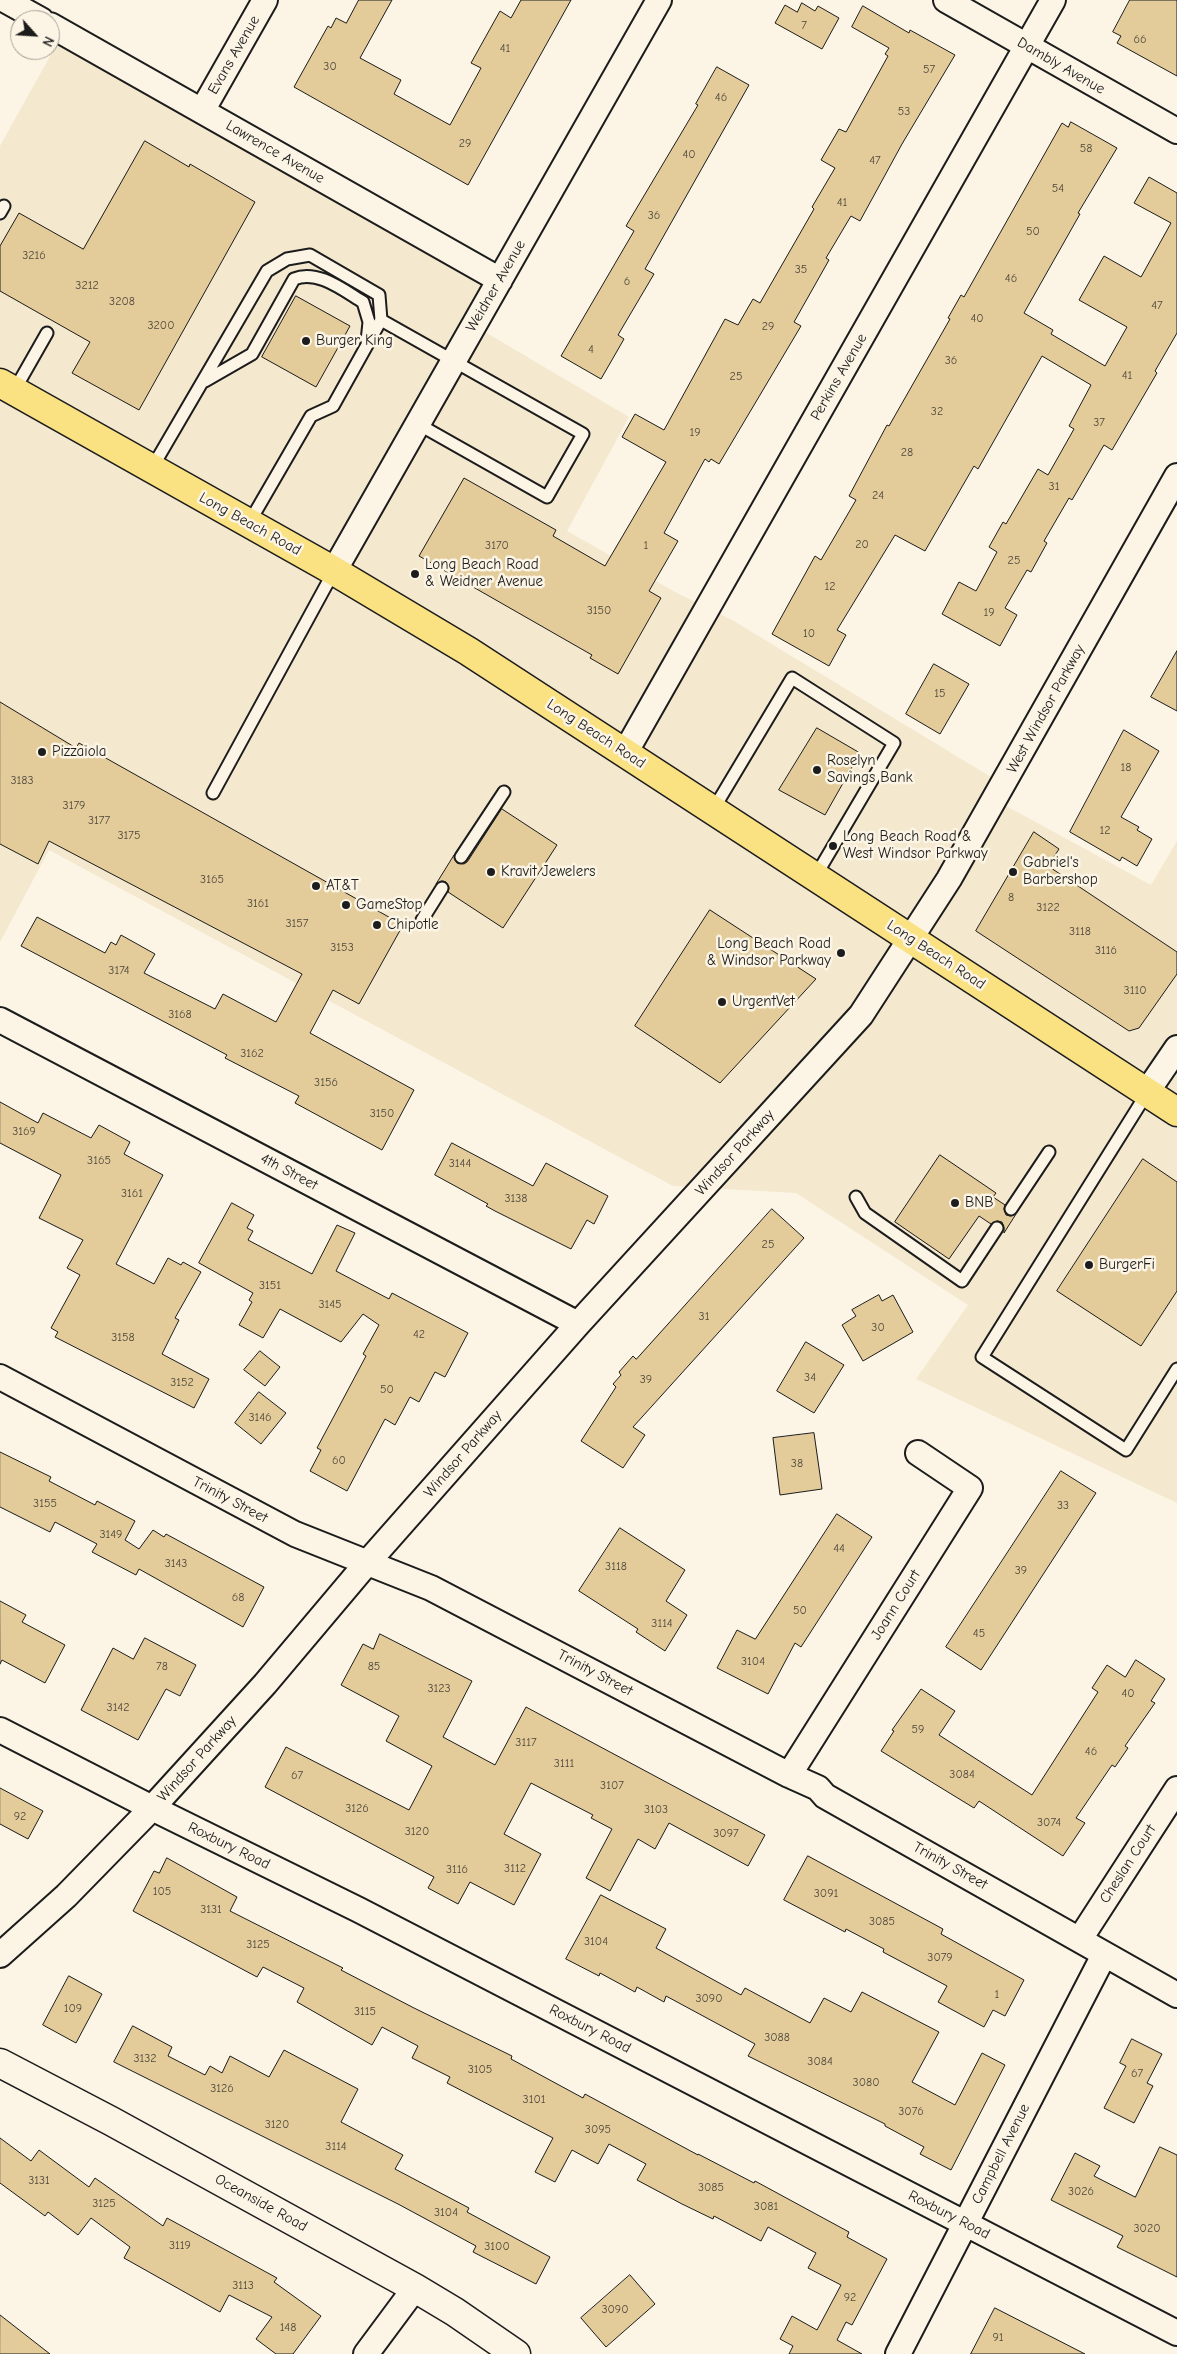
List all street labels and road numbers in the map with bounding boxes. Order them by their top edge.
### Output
street label: Evans Avenue [204,12,264,98]
street label: Dambly Avenue [1014,34,1108,98]
street label: Lawrence Avenue [222,116,328,188]
street label: Weidner Avenue [462,237,530,335]
street label: Perkins Avenue [807,330,871,424]
street label: Long Beach Road [196,489,304,559]
street label: West Windsor Parkway [1003,641,1089,777]
street label: Long Beach Road [543,696,649,772]
street label: Long Beach Road [883,917,989,993]
street label: Windsor Parkway [692,1106,778,1200]
street label: 4th Street [257,1149,321,1195]
street label: Windsor Parkway [420,1407,506,1501]
street label: Trinity Street [189,1473,271,1527]
street label: Joann Court [867,1567,925,1643]
street label: Trinity Street [554,1646,636,1700]
street label: Windsor Parkway [154,1712,240,1806]
street label: Roxbury Road [185,1818,273,1874]
street label: Cheslan Court [1096,1821,1160,1907]
street label: Trinity Street [910,1838,990,1894]
street label: Roxbury Road [546,2001,634,2057]
street label: Campbell Avenue [968,2101,1034,2207]
street label: Oceanside Road [212,2170,310,2236]
street label: Roxbury Road [905,2187,993,2243]

